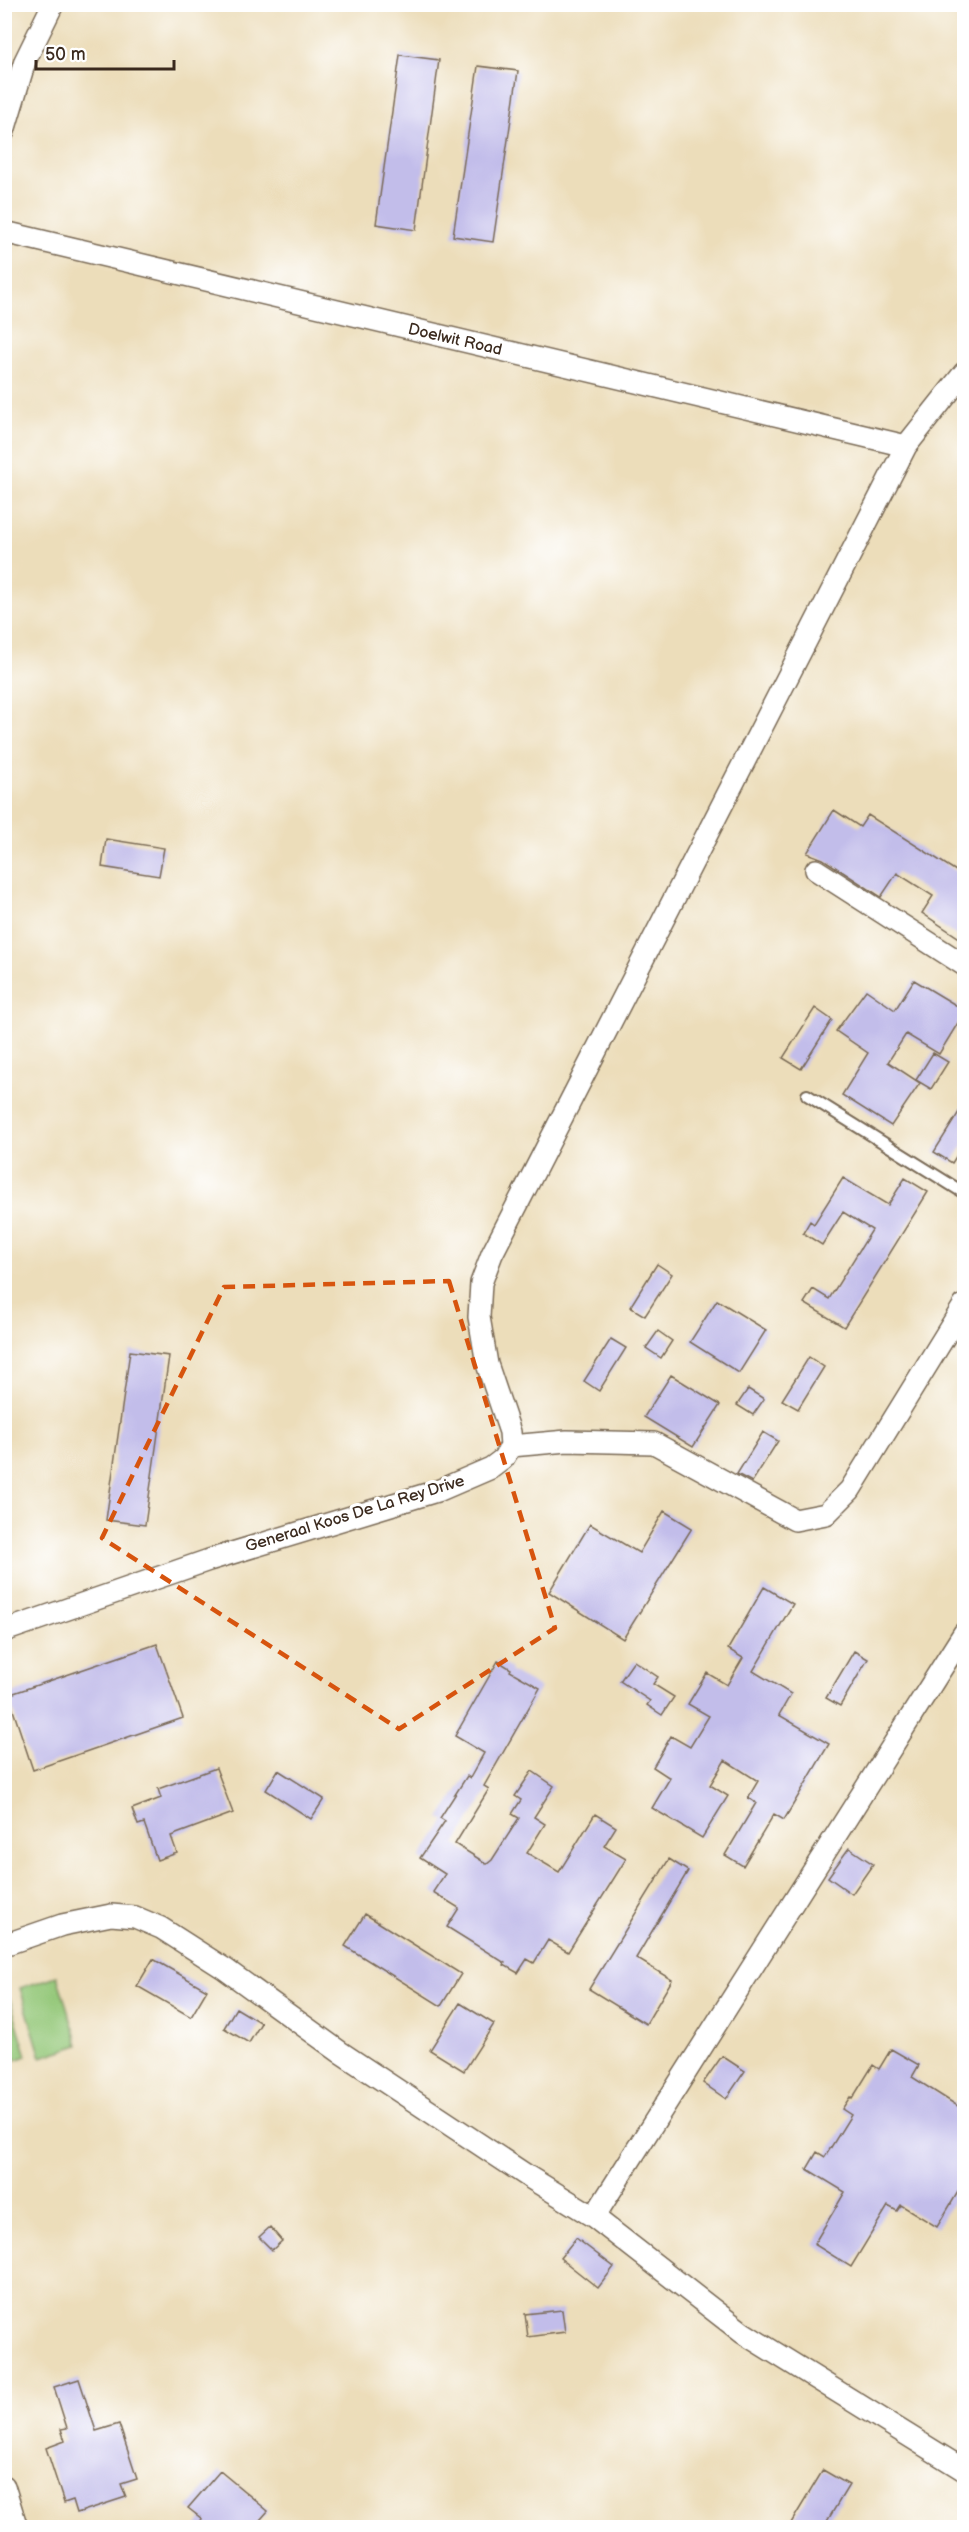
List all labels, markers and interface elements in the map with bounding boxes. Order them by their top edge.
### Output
scale bar [36,33,174,71]
text: 50 m [45,44,86,65]
street label: Doelwit Road [406,320,504,360]
street label: Generaal Koos De La Rey Drive [243,1471,467,1556]

